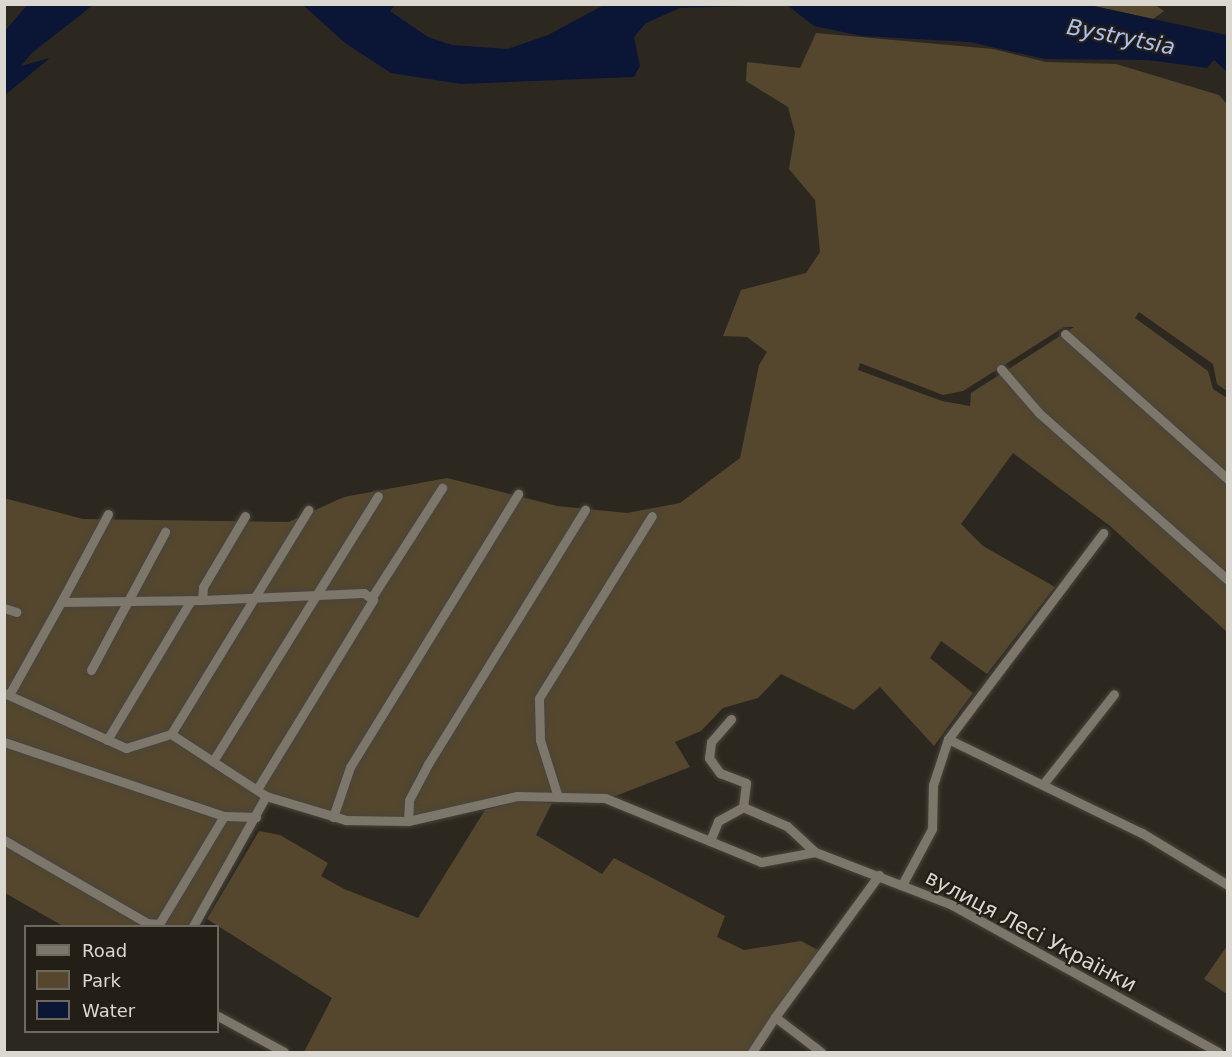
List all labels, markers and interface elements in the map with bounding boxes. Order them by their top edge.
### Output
water label: Bystrytsia [1065,14,1177,60]
street label: вулиця Лесі Українки [921,865,1141,997]
legend [24,925,219,1033]
text: Road [82,940,127,961]
text: Park [82,970,121,991]
text: Water [82,1000,135,1021]

